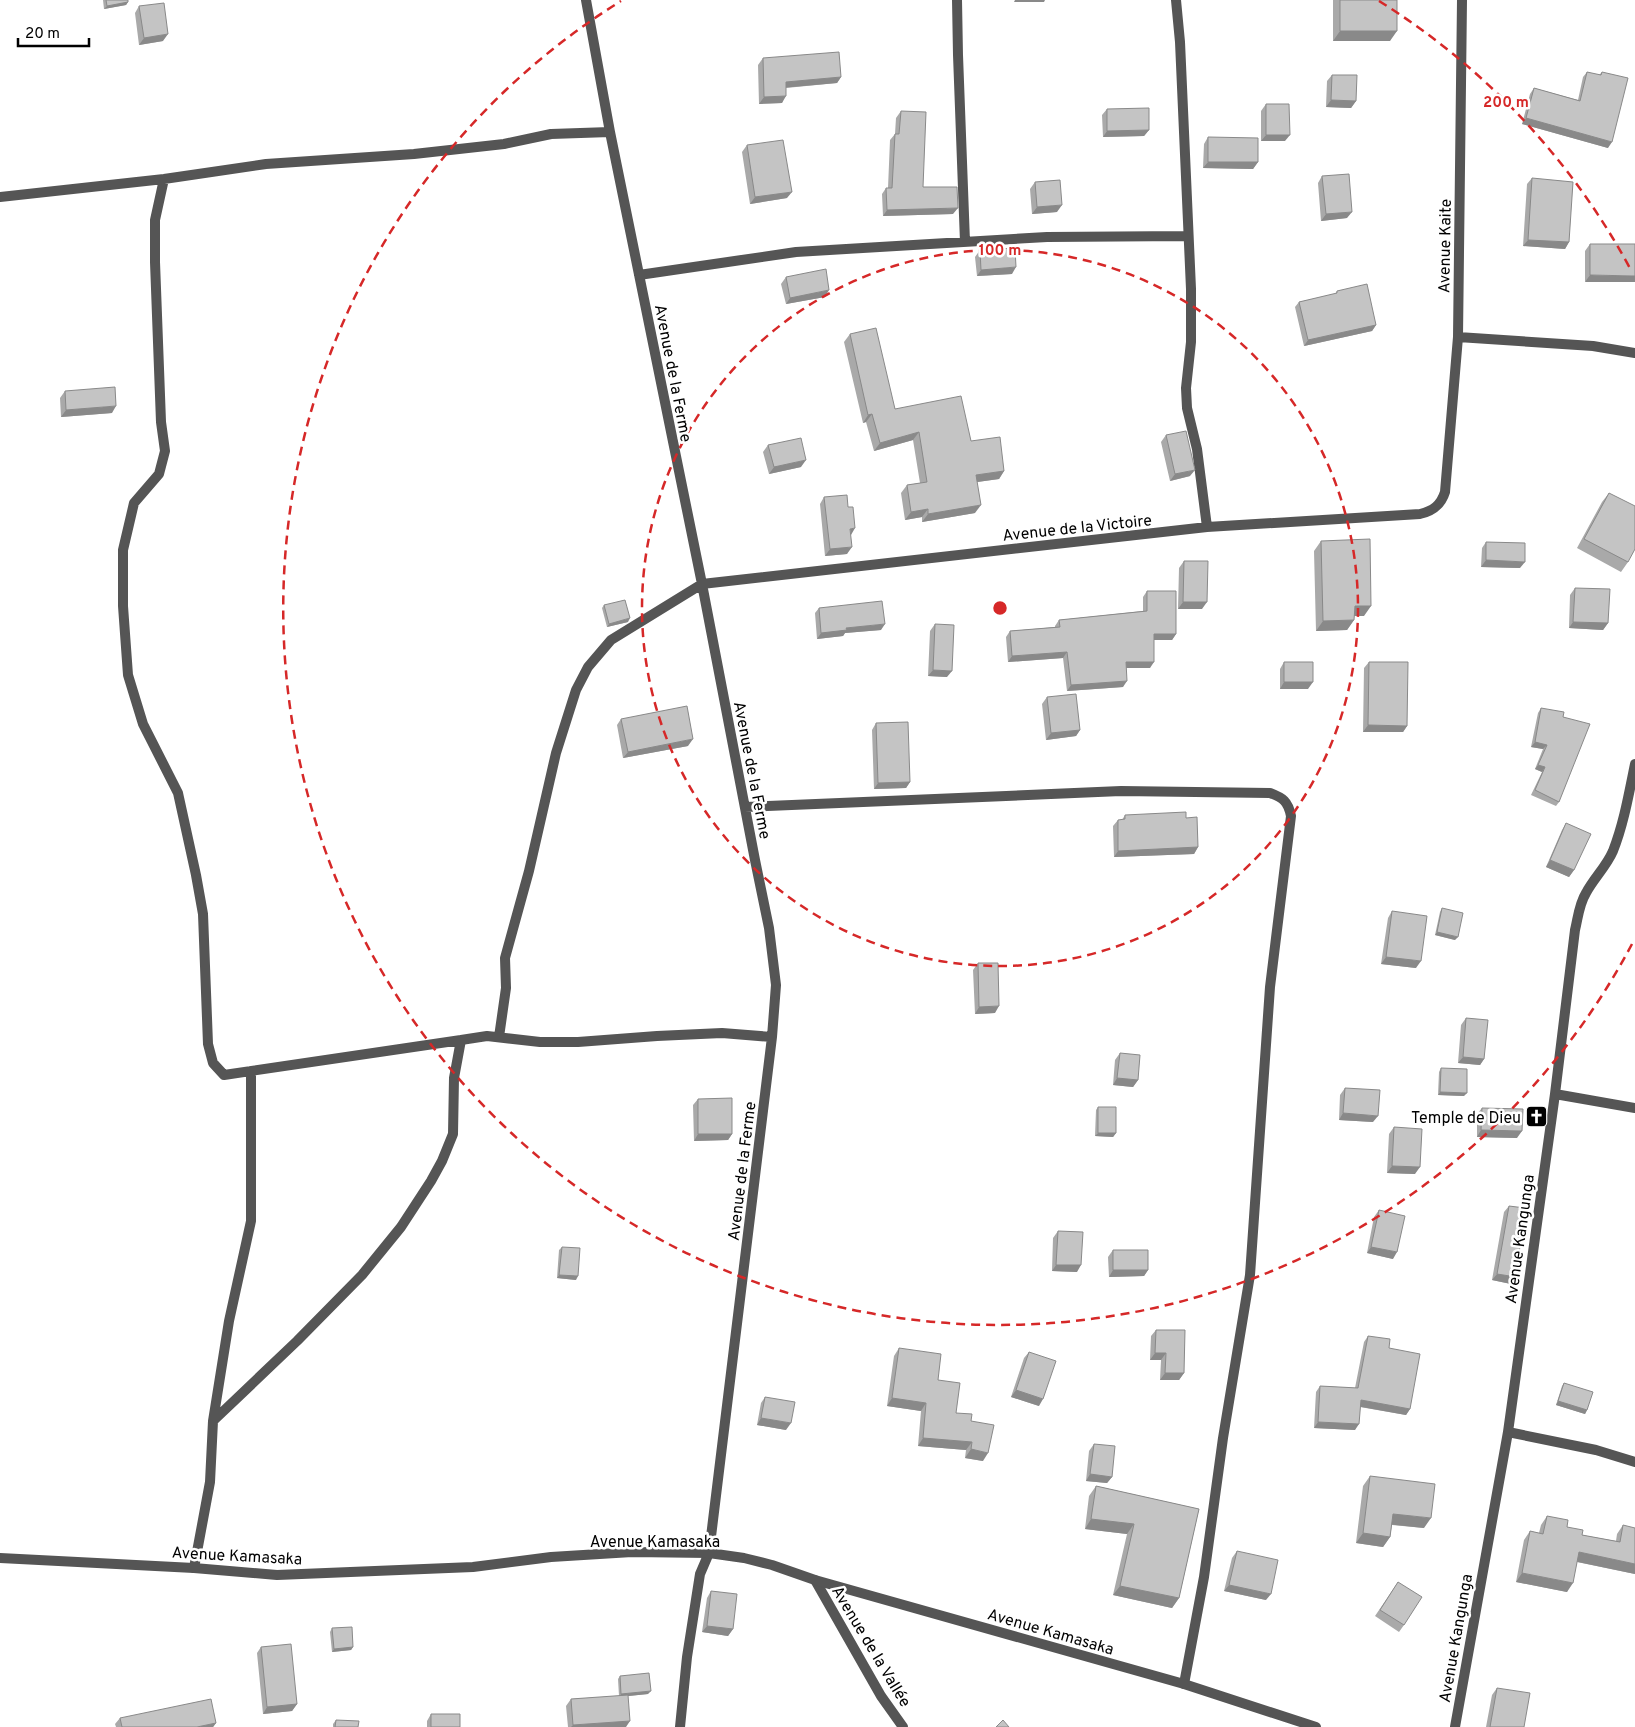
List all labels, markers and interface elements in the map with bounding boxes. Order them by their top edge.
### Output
scale bar [18,15,89,47]
text: 20 m [25,25,60,44]
text: 200 m [1483,94,1529,113]
street label: Avenue Kaite [1435,199,1457,293]
text: 100 m [979,242,1021,261]
street label: Avenue de la Ferme [649,303,695,444]
street label: Avenue de la Victoire [1002,511,1153,547]
centre of rings [991,599,1009,617]
street label: Avenue de la Ferme [728,700,774,841]
street label: Avenue de la Ferme [725,1101,761,1242]
church icon: Temple de Dieu [1525,1105,1549,1129]
place label: Temple de Dieu [1411,1109,1521,1129]
street label: Avenue Kangunga [1502,1173,1540,1305]
street label: Avenue Kamasaka [590,1533,720,1553]
street label: Avenue Kamasaka [171,1544,303,1570]
street label: Avenue Kangunga [1436,1572,1478,1704]
street label: Avenue de la Vallée [826,1583,914,1711]
street label: Avenue Kamasaka [985,1605,1116,1661]

